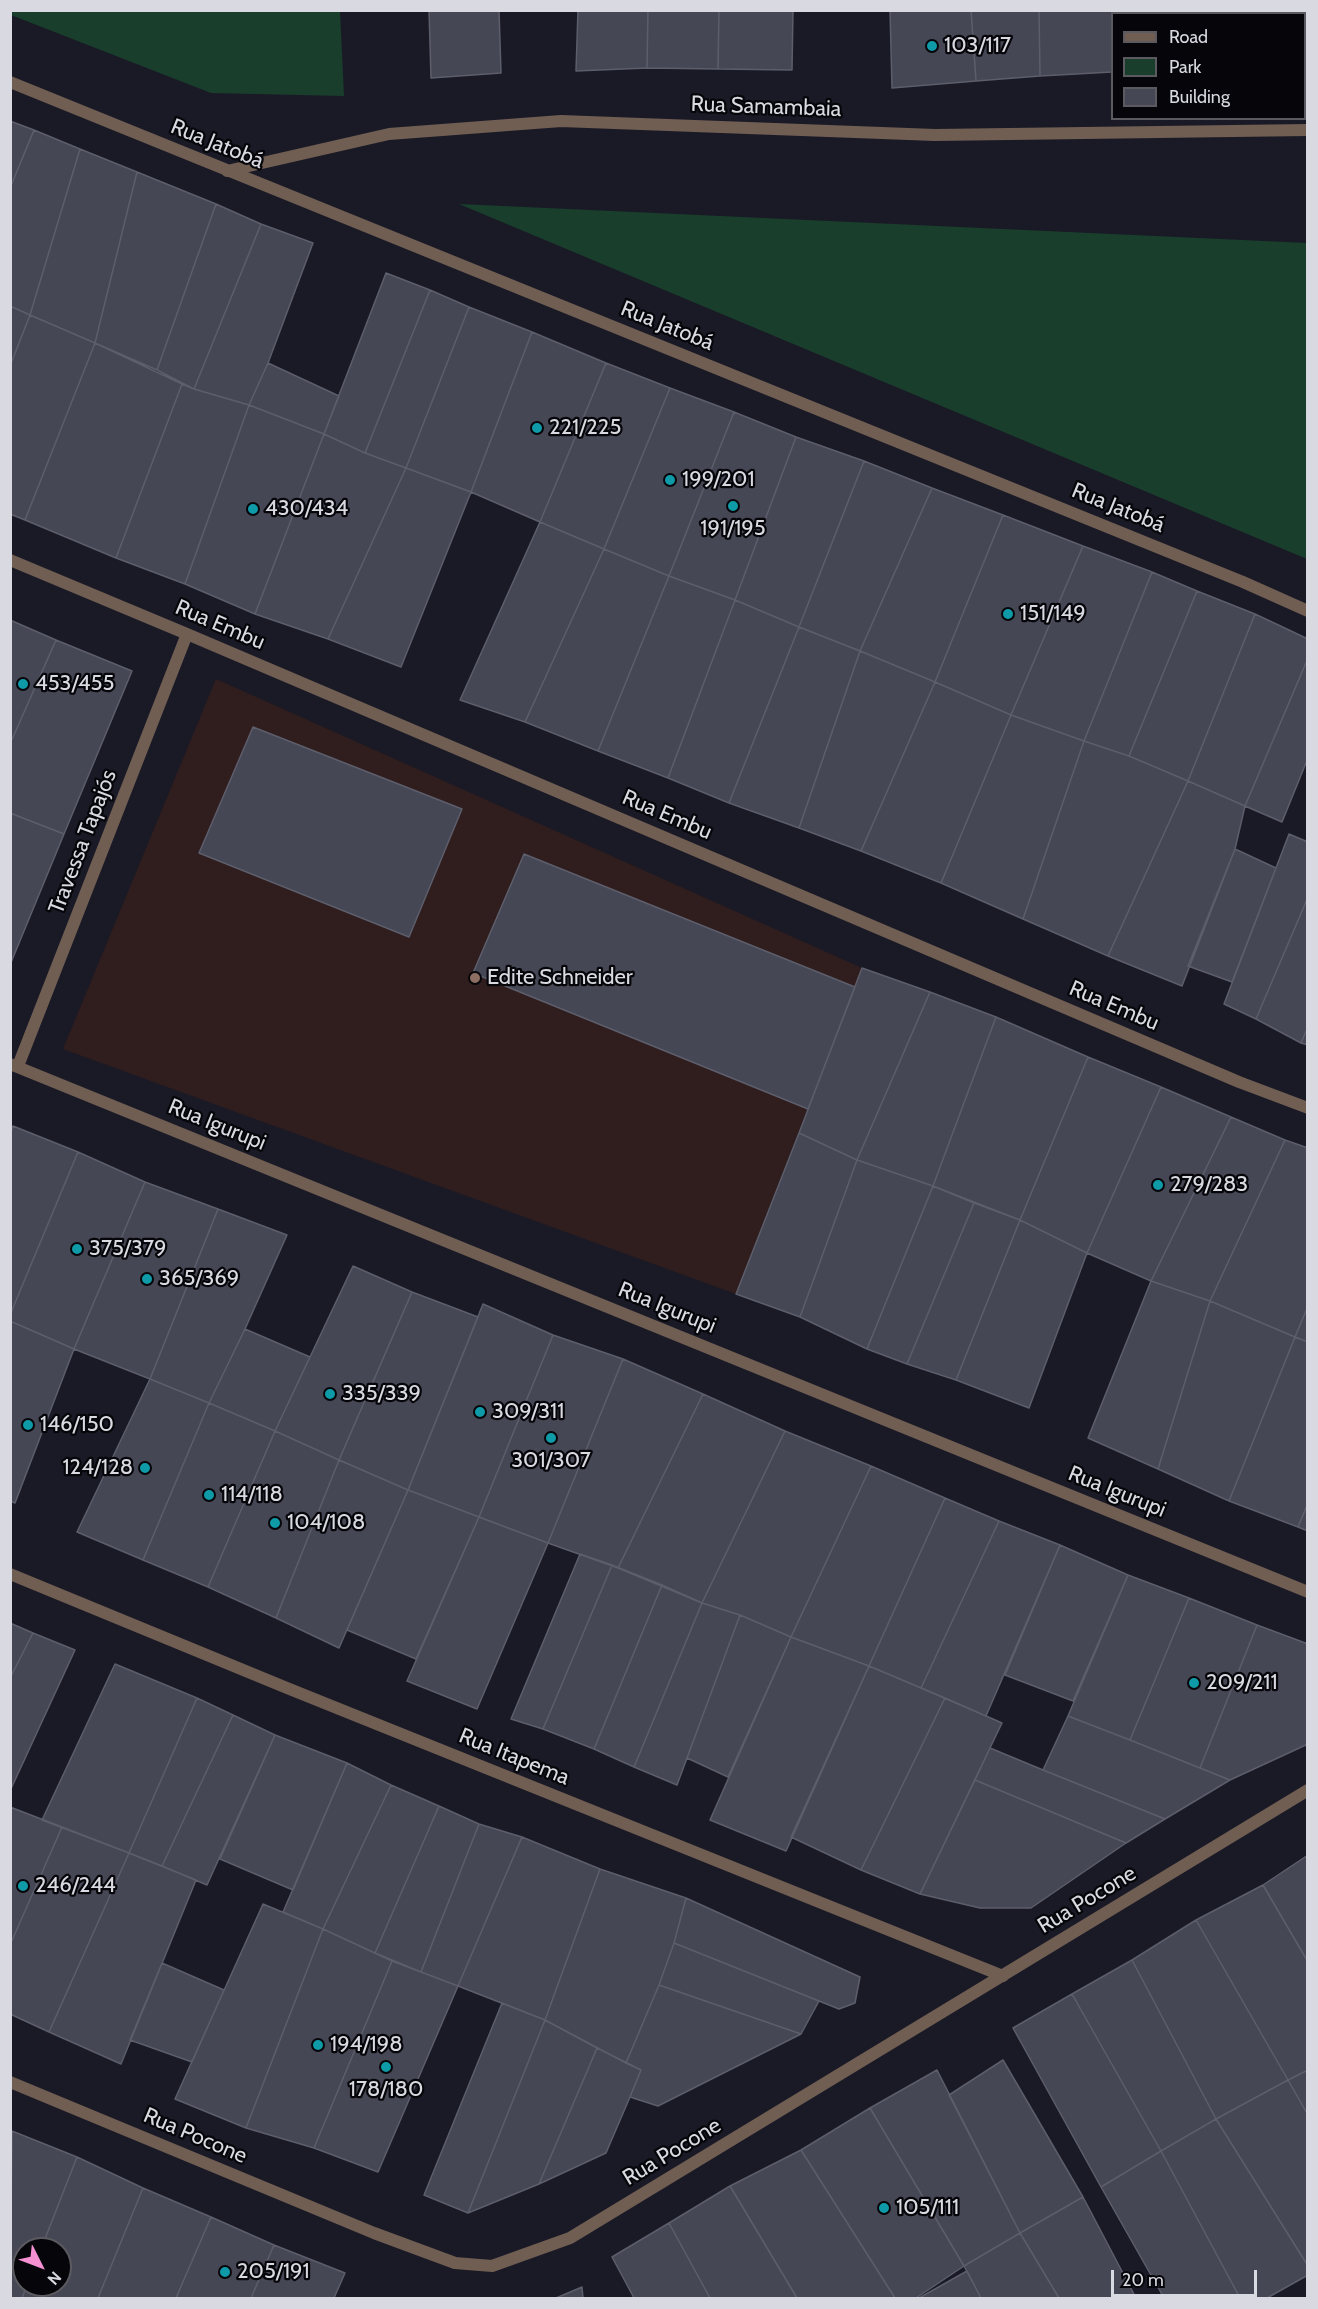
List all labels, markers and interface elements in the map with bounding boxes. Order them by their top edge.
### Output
legend [1111,12,1306,120]
text: Road [1169,26,1208,48]
place label: 103/117 [944,33,1011,59]
marker: 103/117 [925,39,939,53]
text: Park [1169,56,1201,78]
text: Building [1169,86,1230,108]
street label: Rua Samambaia [690,91,842,123]
street label: Rua Jatobá [167,113,267,175]
street label: Rua Jatobá [617,295,717,357]
place label: 221/225 [549,415,621,441]
marker: 221/225 [530,421,544,435]
place label: 199/201 [682,467,755,493]
marker: 199/201 [663,473,677,487]
street label: Rua Jatobá [1068,477,1168,539]
place label: 430/434 [265,496,348,522]
marker: 191/195 [726,499,740,513]
marker: 430/434 [246,502,260,516]
place label: 191/195 [700,516,766,542]
street label: Rua Embu [171,594,269,656]
place label: 151/149 [1020,601,1086,627]
marker: 151/149 [1001,607,1015,621]
place label: 453/455 [35,671,114,697]
marker: 453/455 [16,677,30,691]
street label: Travessa Tapajós [43,766,123,918]
street label: Rua Embu [618,784,716,846]
place label: Edite Schneider [487,965,633,991]
marker: Edite Schneider [468,971,482,985]
street label: Rua Embu [1065,975,1163,1037]
street label: Rua Igurupi [164,1093,270,1157]
place label: 279/283 [1170,1172,1248,1198]
marker: 279/283 [1151,1178,1165,1192]
place label: 375/379 [89,1236,166,1262]
marker: 375/379 [70,1242,84,1256]
place label: 365/369 [159,1266,239,1292]
marker: 365/369 [140,1272,154,1286]
street label: Rua Igurupi [614,1276,720,1340]
place label: 335/339 [342,1381,421,1407]
marker: 335/339 [323,1387,337,1401]
place label: 309/311 [492,1399,564,1425]
marker: 309/311 [473,1405,487,1419]
place label: 146/150 [40,1412,114,1438]
marker: 146/150 [21,1418,35,1432]
marker: 301/307 [544,1431,558,1445]
place label: 301/307 [511,1448,591,1474]
place label: 124/128 [62,1455,133,1481]
street label: Rua Igurupi [1064,1460,1170,1524]
marker: 124/128 [138,1461,152,1475]
place label: 114/118 [221,1482,283,1508]
marker: 114/118 [202,1488,216,1502]
place label: 104/108 [287,1510,365,1536]
marker: 104/108 [268,1516,282,1530]
place label: 209/211 [1206,1670,1278,1696]
marker: 209/211 [1187,1676,1201,1690]
street label: Rua Itapema [455,1723,573,1791]
street label: Rua Pocone [1033,1860,1141,1940]
place label: 246/244 [35,1873,116,1899]
marker: 246/244 [16,1879,30,1893]
place label: 194/198 [330,2032,402,2058]
marker: 194/198 [311,2038,325,2052]
marker: 178/180 [379,2060,393,2074]
place label: 178/180 [349,2077,423,2103]
street label: Rua Pocone [139,2102,251,2170]
street label: Rua Pocone [618,2112,726,2192]
place label: 105/111 [896,2195,959,2221]
marker: 105/111 [877,2201,891,2215]
north arrow [12,2237,72,2297]
scale bar [1114,2258,1260,2296]
place label: 205/191 [237,2259,310,2285]
marker: 205/191 [218,2265,232,2279]
text: N [43,2267,65,2289]
text: 20 m [1122,2269,1164,2291]

